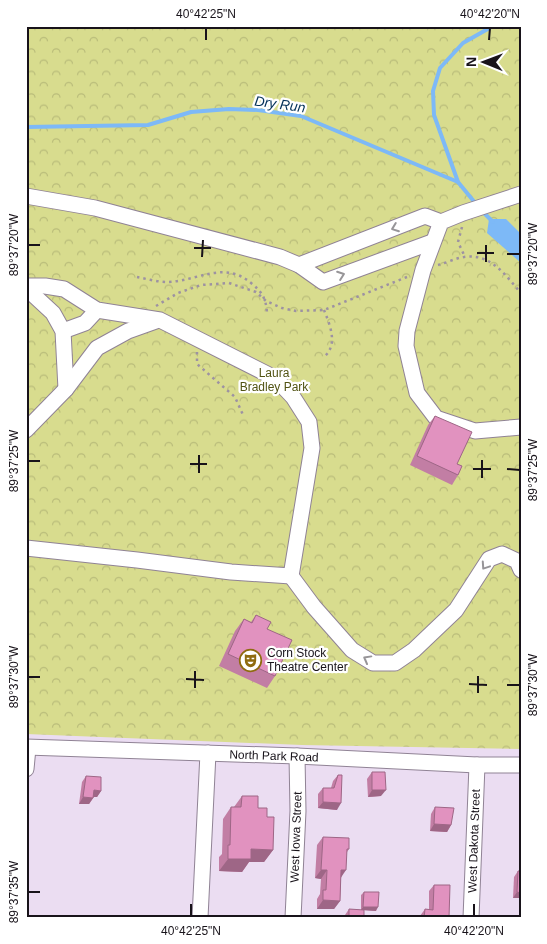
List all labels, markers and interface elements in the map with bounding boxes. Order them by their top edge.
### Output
text: 40°42'25"N [176,7,236,21]
text: 40°42'20"N [460,7,520,21]
north arrow [460,38,510,88]
text: N [463,57,479,67]
water label: Dry Run [253,93,307,116]
text: 89°37'20"W [7,213,21,276]
one-way arrow [391,222,400,232]
text: 89°37'20"W [526,222,540,285]
one-way arrow [336,271,345,281]
park label: Laura Bradley Park [240,366,309,394]
text: 89°37'25"W [7,429,21,492]
text: 89°37'25"W [526,438,540,501]
one-way arrow [482,561,491,570]
text: 89°37'30"W [7,645,21,708]
place label: Corn Stock Theatre Center [267,646,348,674]
theatre icon: Corn Stock Theatre Center [239,648,263,672]
text: 89°37'30"W [526,653,540,716]
one-way arrow [363,655,372,665]
street label: North Park Road [229,747,319,765]
street label: West Dakota Street [465,788,483,893]
street label: West Iowa Street [287,791,305,883]
text: 89°37'35"W [7,860,21,923]
text: 40°42'25"N [161,924,221,938]
text: 40°42'20"N [444,924,504,938]

